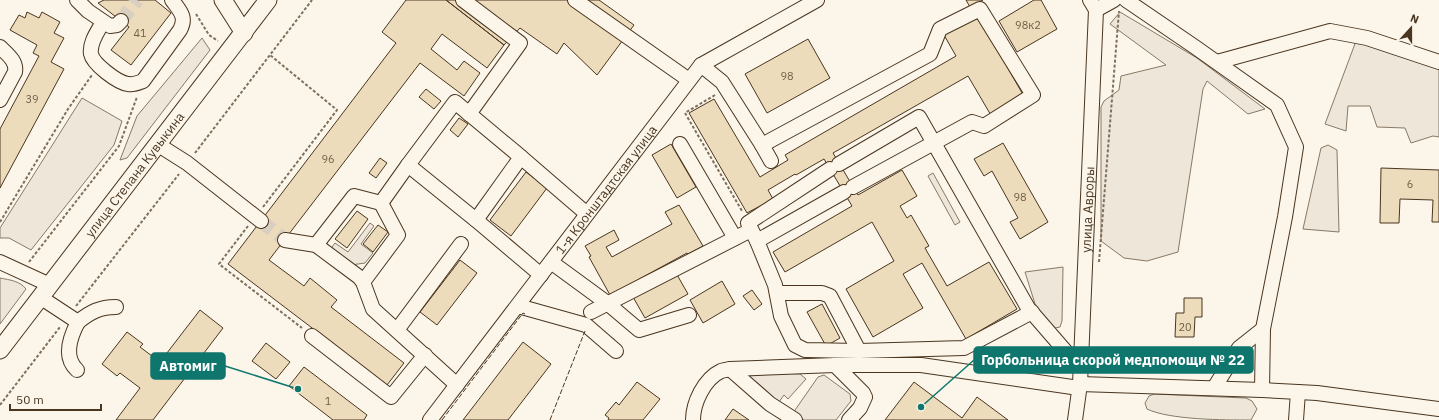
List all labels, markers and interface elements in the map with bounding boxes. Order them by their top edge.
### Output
north arrow [1391,8,1431,48]
text: N [1408,11,1421,27]
house number: 98к2 [1015,18,1041,32]
house number: 41 [133,26,147,40]
house number: 98 [780,69,794,83]
house number: 39 [25,92,39,106]
street label: улица Степана Кувыкина [81,109,188,241]
street label: 1-я Кронштадтская улица [552,122,661,258]
house number: 96 [321,152,335,166]
street label: улица Авроры [1078,166,1098,253]
house number: 6 [1407,177,1413,191]
house number: 98 [1013,190,1027,204]
house number: 20 [1178,320,1192,334]
callout: Горбольница скорой медпомощи № 22 [974,347,1253,373]
text: Горбольница скорой медпомощи № 22 [981,351,1245,369]
callout: Автомиг [151,353,225,379]
text: Автомиг [159,357,217,375]
scale bar [10,386,101,412]
text: 50 m [16,392,44,407]
house number: 1 [325,394,332,408]

